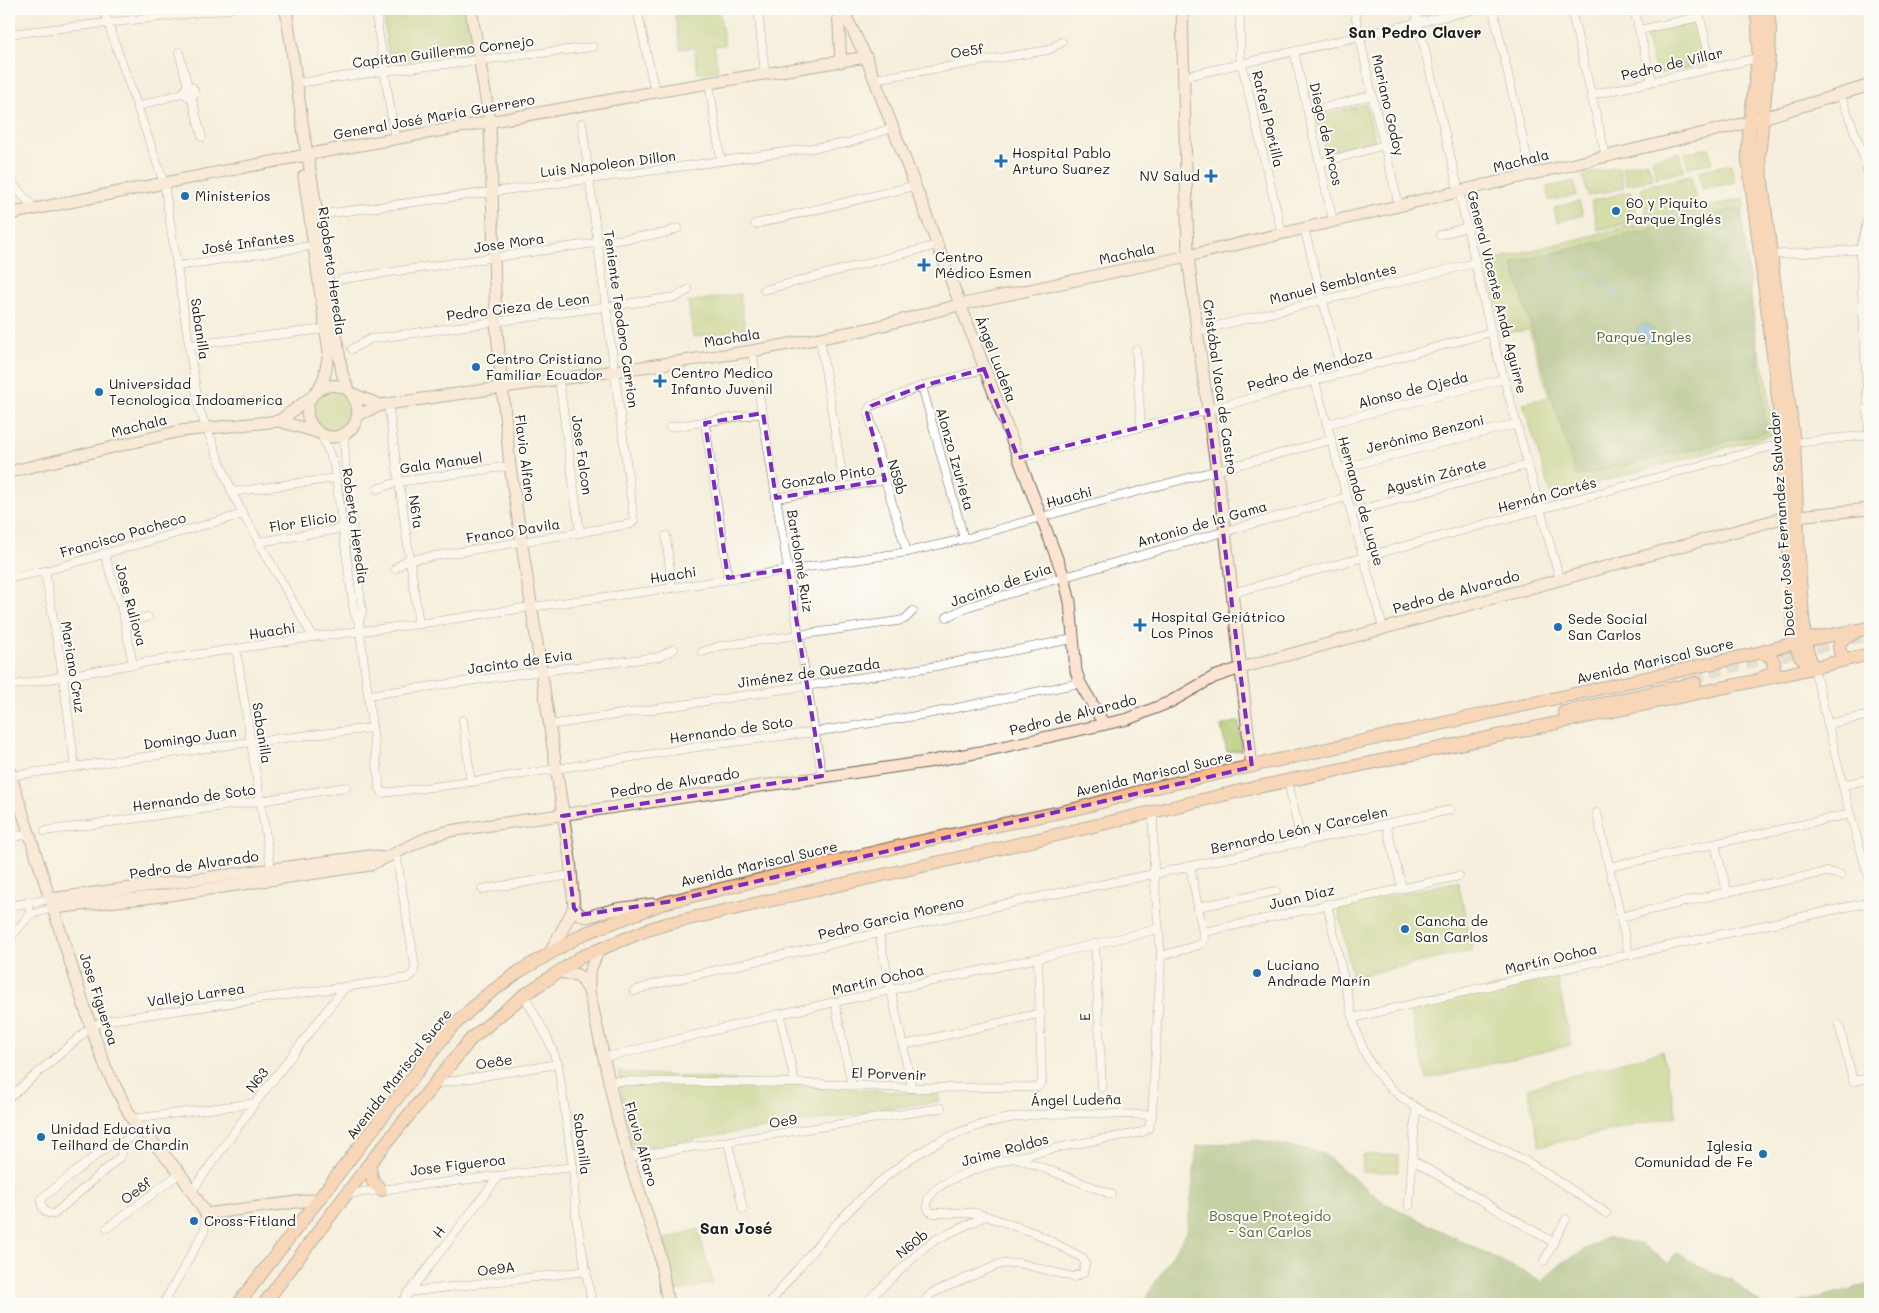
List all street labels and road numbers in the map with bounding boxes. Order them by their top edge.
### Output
street label: Capitan Guillermo Cornejo [351,31,535,72]
street label: Oe5f [949,38,985,62]
street label: Pedro de Villar [1619,43,1725,84]
street label: Mariano Godoy [1368,52,1409,158]
street label: Rafael Portilla [1248,69,1289,169]
street label: Diego de Arcos [1305,80,1348,187]
street label: General José María Guerrero [332,89,536,144]
street label: Machala [1491,144,1551,177]
street label: Luis Napoleon Dillon [539,146,677,181]
street label: General Vicente Anda Aguirre [1463,188,1532,395]
street label: Rigoberto Heredia [314,206,351,336]
street label: José Infantes [200,227,295,258]
street label: Jose Mora [472,228,545,257]
street label: Teniente Teodoro Carrion [600,229,643,409]
street label: Machala [1097,238,1157,269]
street label: Manuel Semblantes [1267,259,1398,308]
street label: Pedro Cieza de Leon [445,288,591,325]
street label: Sabanilla [187,297,214,361]
street label: Cristóbal Vaca de Castro [1199,298,1242,476]
street label: Ángel Ludeña [971,313,1022,405]
street label: Machala [702,324,762,351]
street label: Pedro de Mendoza [1245,344,1375,395]
street label: Alonso de Ojeda [1356,367,1470,412]
street label: Alonzo Izurieta [932,405,979,513]
street label: Machala [109,409,169,442]
street label: Jerónimo Benzoni [1364,410,1486,457]
street label: Doctor José Fernandez Salvador [1764,411,1799,637]
street label: Flavio Alfaro [511,413,540,502]
street label: Jose Falcon [568,414,597,496]
street label: Hernando de Luque [1334,434,1389,568]
street label: Gala Manuel [398,447,483,478]
street label: Agustín Zárate [1383,453,1488,498]
street label: N59b [883,457,912,497]
street label: Gonzalo Pinto [780,460,876,493]
street label: Roberto Heredia [338,467,373,585]
street label: Hernán Cortés [1495,472,1598,517]
street label: Huachi [1044,481,1094,512]
street label: N61a [404,494,429,530]
street label: Antonio de la Gama [1135,496,1269,551]
street label: Francisco Pacheco [58,507,188,562]
street label: Flor Elicio [268,507,338,536]
street label: Bartolomé Ruiz [783,508,818,614]
street label: Franco Davila [465,514,561,547]
street label: Jacinto de Evia [948,558,1054,611]
street label: Jose Ruliova [111,561,152,648]
street label: Huachi [648,561,698,588]
street label: Pedro de Alvarado [1391,565,1521,618]
street label: Huachi [247,617,297,644]
street label: Mariano Cruz [57,620,90,715]
street label: Avenida Mariscal Sucre [1574,633,1735,688]
street label: Jacinto de Evia [466,645,574,678]
street label: Jiménez de Quezada [736,653,881,692]
street label: Pedro de Alvarado [1007,690,1138,739]
street label: Sabanilla [248,701,277,765]
street label: Hernando de Soto [668,711,794,748]
street label: Domingo Juan [142,722,238,753]
street label: Avenida Mariscal Sucre [1073,746,1234,801]
street label: Pedro de Alvarado [609,763,741,802]
street label: Hernando de Soto [131,779,257,816]
street label: Bernardo León y Carcelen [1209,801,1389,858]
street label: Avenida Mariscal Sucre [678,836,839,891]
street label: Pedro de Alvarado [128,846,260,883]
street label: Juan Díaz [1267,880,1337,913]
street label: Pedro Garcia Moreno [816,892,966,944]
street label: Martín Ochoa [1503,939,1599,978]
street label: Jose Figueroa [76,950,123,1048]
street label: Martín Ochoa [830,960,926,999]
street label: Vallejo Larrea [146,978,246,1011]
street label: Avenida Mariscal Sucre [342,1004,456,1143]
street label: E [1075,1013,1094,1022]
street label: Oe8e [474,1049,514,1074]
street label: N63 [241,1063,272,1096]
street label: El Porvenir [851,1063,927,1084]
street label: Ángel Ludeña [1030,1089,1122,1110]
street label: Flavio Alfaro [620,1099,663,1188]
street label: Oe9 [768,1109,798,1132]
street label: Sabanilla [569,1112,596,1176]
street label: Jaime Roldos [959,1129,1051,1170]
street label: Jose Figueroa [409,1149,507,1180]
street label: Oe8f [117,1173,155,1208]
street label: H [428,1222,449,1241]
street label: N60b [892,1225,932,1262]
street label: Oe9A [476,1257,516,1280]

